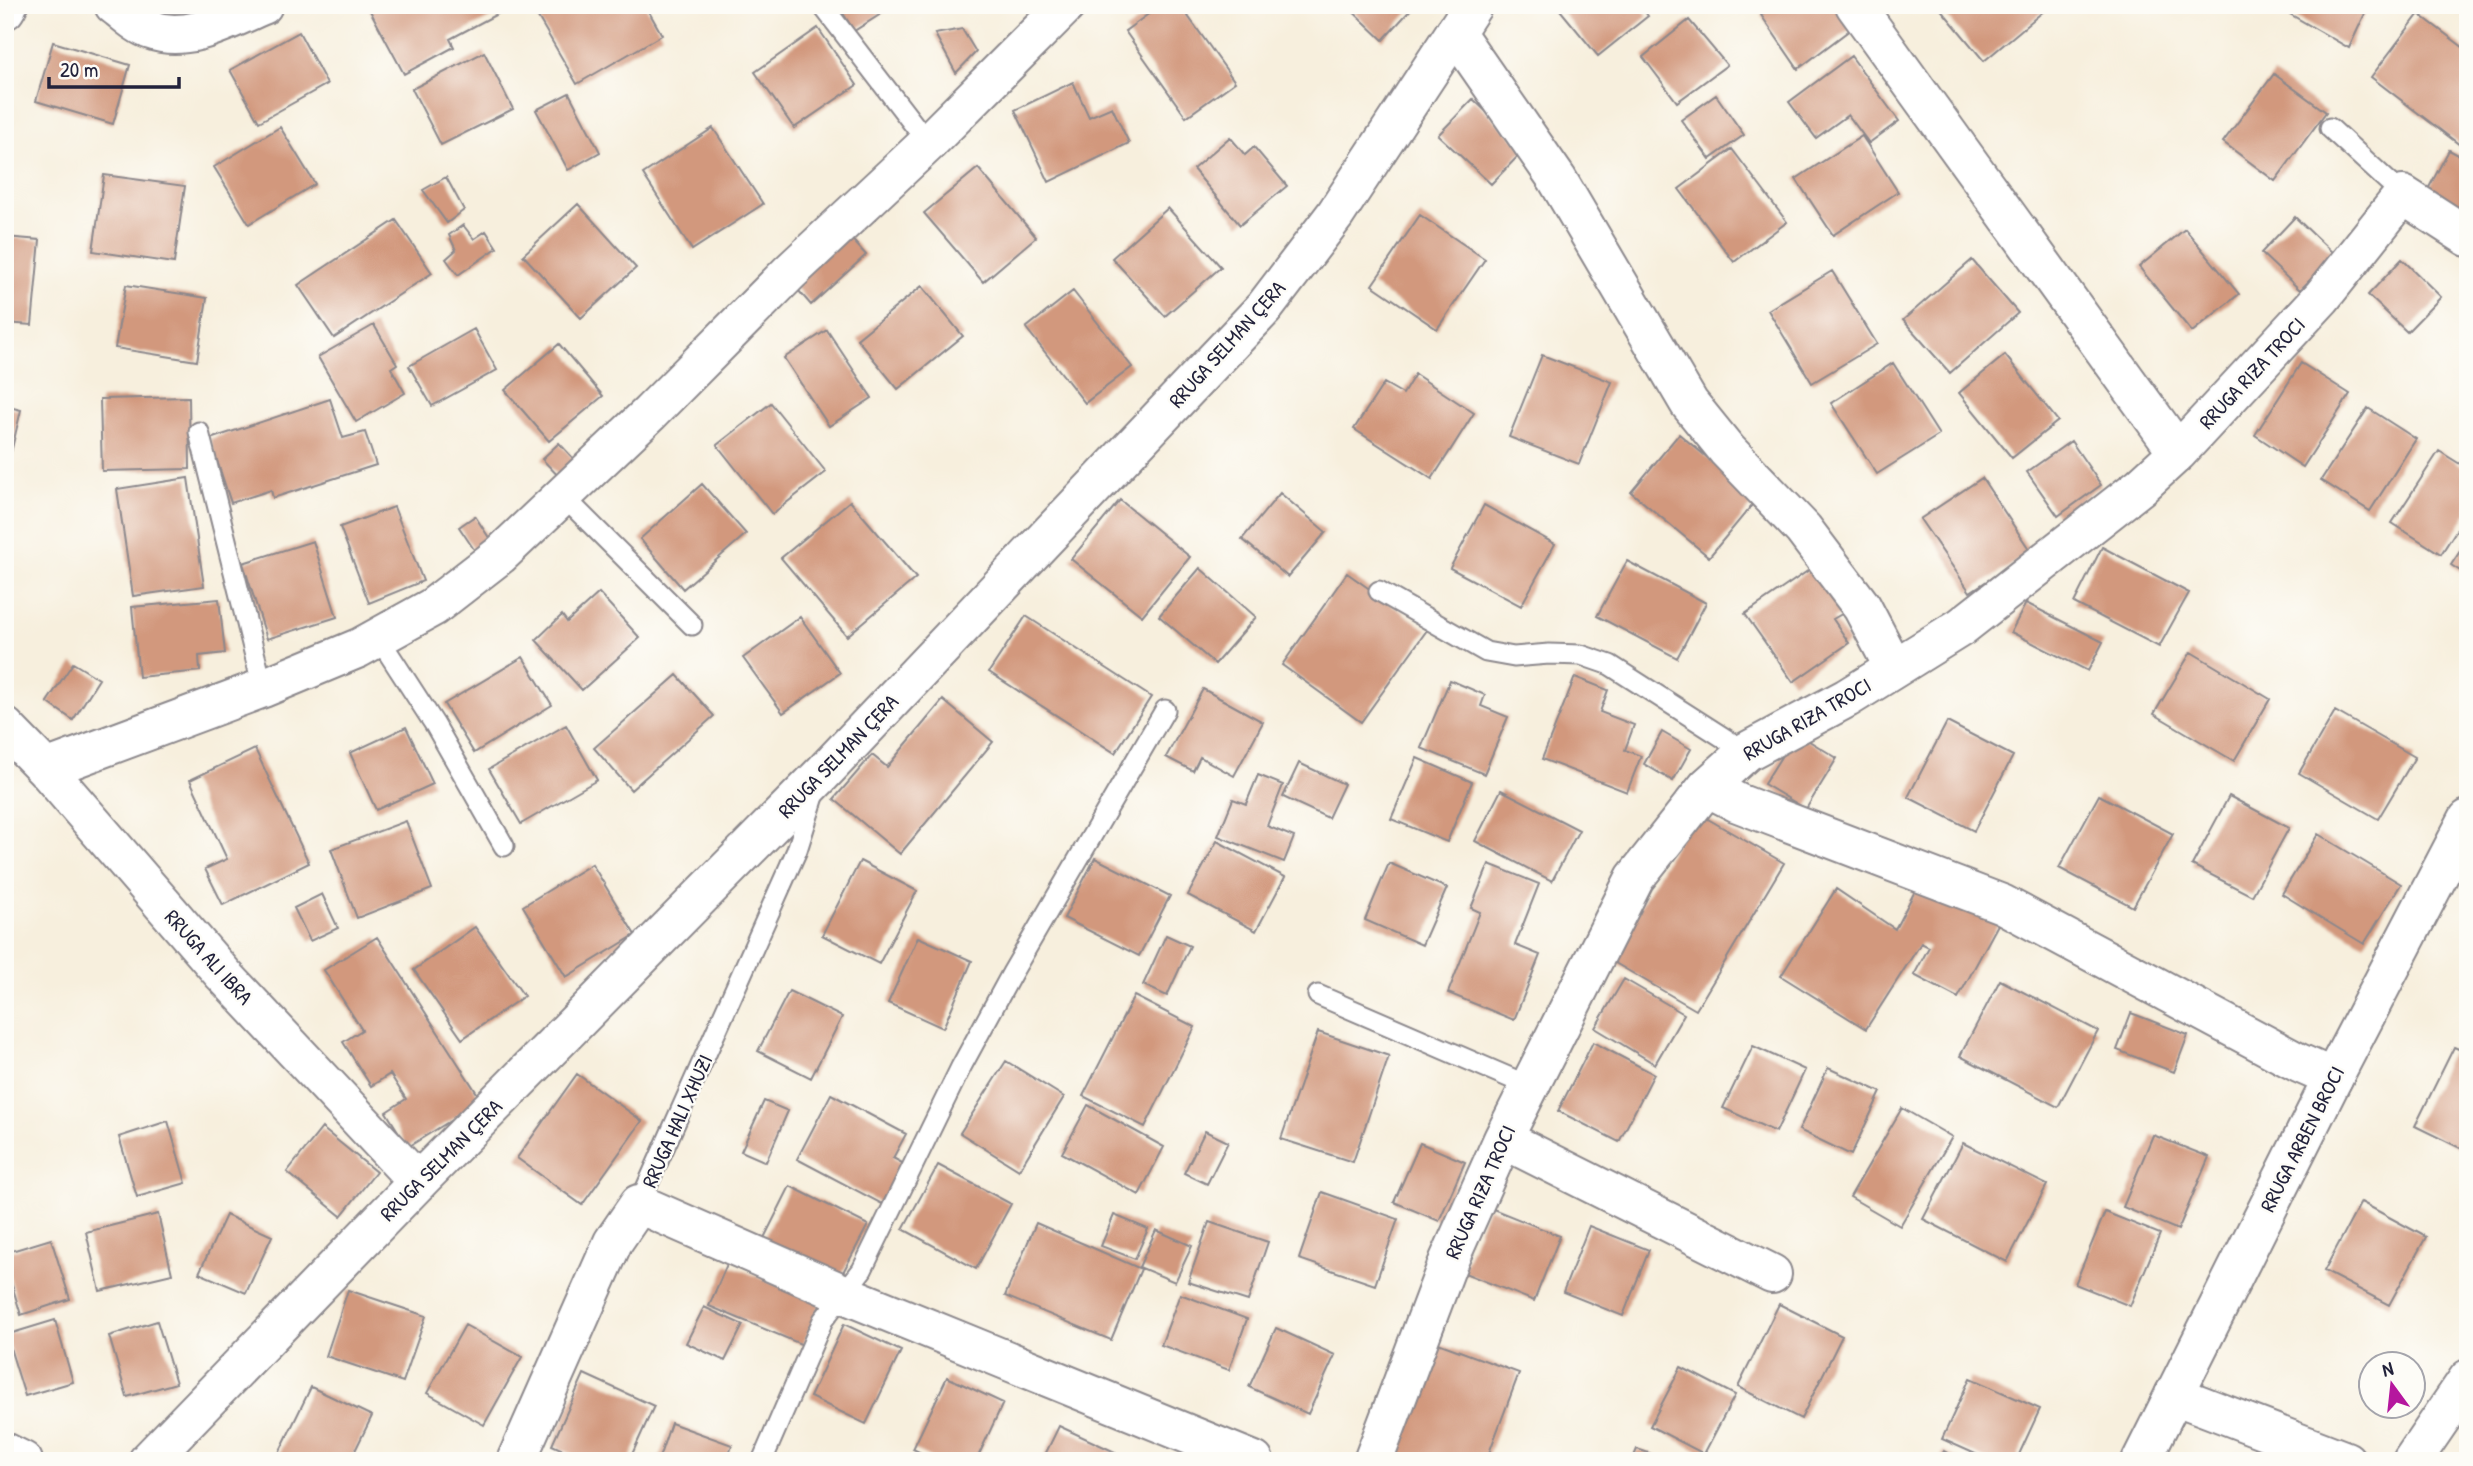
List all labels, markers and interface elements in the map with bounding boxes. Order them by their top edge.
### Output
scale bar [49,46,178,90]
text: 20 m [60,55,98,84]
street label: RRUGA SELMAN ÇERA [1162,274,1292,414]
street label: RRUGA RIZA TROCI [2192,311,2312,435]
street label: RRUGA RIZA TROCI [1738,671,1876,767]
street label: RRUGA SELMAN ÇERA [771,688,905,824]
street label: RRUGA ALI IBRA [158,903,260,1011]
street label: RRUGA HALI XHUZI [635,1050,719,1192]
street label: RRUGA ARBEN BROCI [2253,1061,2351,1217]
street label: RRUGA SELMAN ÇERA [374,1093,508,1227]
street label: RRUGA RIZA TROCI [1438,1121,1522,1263]
north arrow [2358,1350,2428,1420]
text: N [2379,1355,2396,1382]

